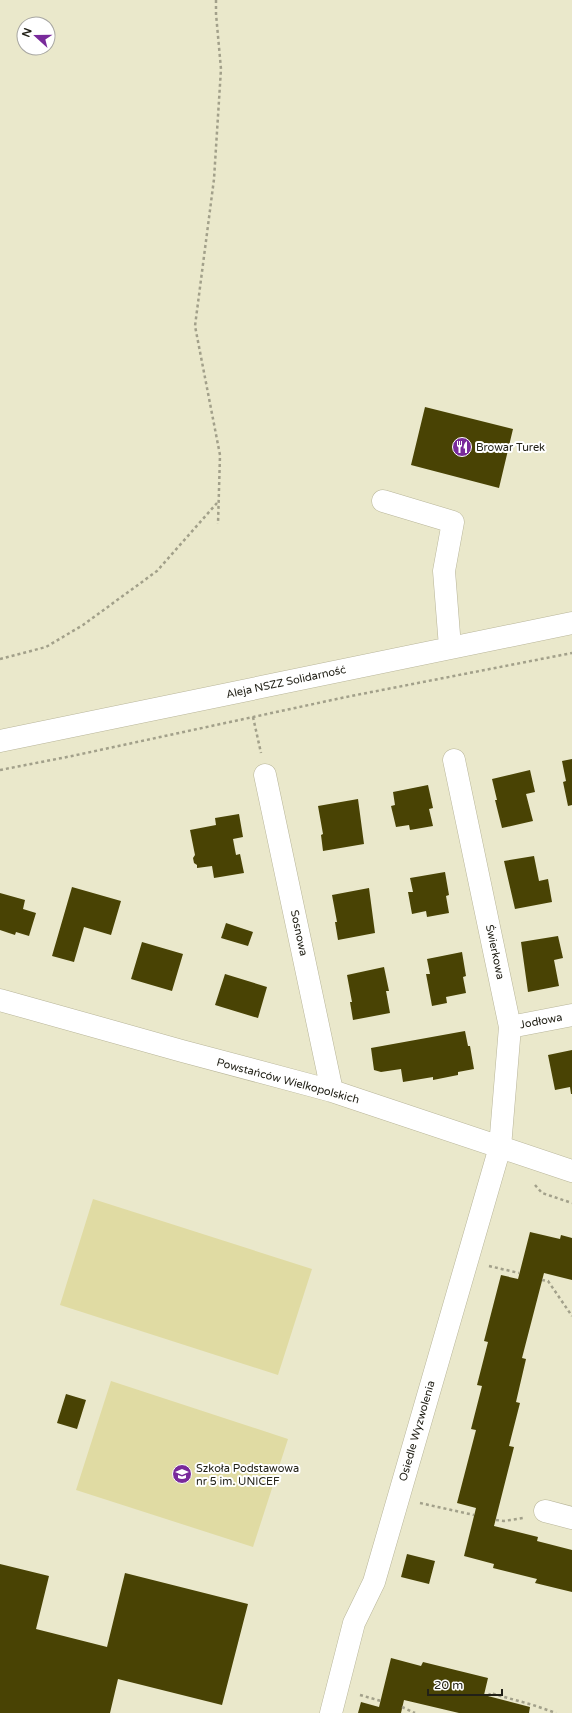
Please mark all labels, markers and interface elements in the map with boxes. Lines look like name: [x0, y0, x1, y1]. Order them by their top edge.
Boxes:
north arrow: [16, 16, 56, 56]
text: N: [19, 26, 35, 39]
restaurant icon: Browar Turek: [451, 436, 473, 458]
place label: Browar Turek: [476, 441, 545, 454]
street label: Aleja NSZZ Solidarność: [225, 663, 347, 701]
street label: Sosnowa: [288, 909, 310, 957]
street label: Świerkowa: [483, 923, 508, 981]
street label: Jodłowa: [519, 1011, 563, 1031]
street label: Powstańców Wielkopolskich: [215, 1056, 361, 1106]
street label: Osiedle Wyzwolenia: [396, 1379, 438, 1483]
place label: Szkoła Podstawowa nr 5 im. UNICEF: [196, 1462, 299, 1488]
school or university icon: Szkoła Podstawowa nr 5 im. UNICEF: [171, 1463, 193, 1485]
scale bar: [428, 1671, 502, 1697]
text: 20 m: [434, 1678, 463, 1692]

